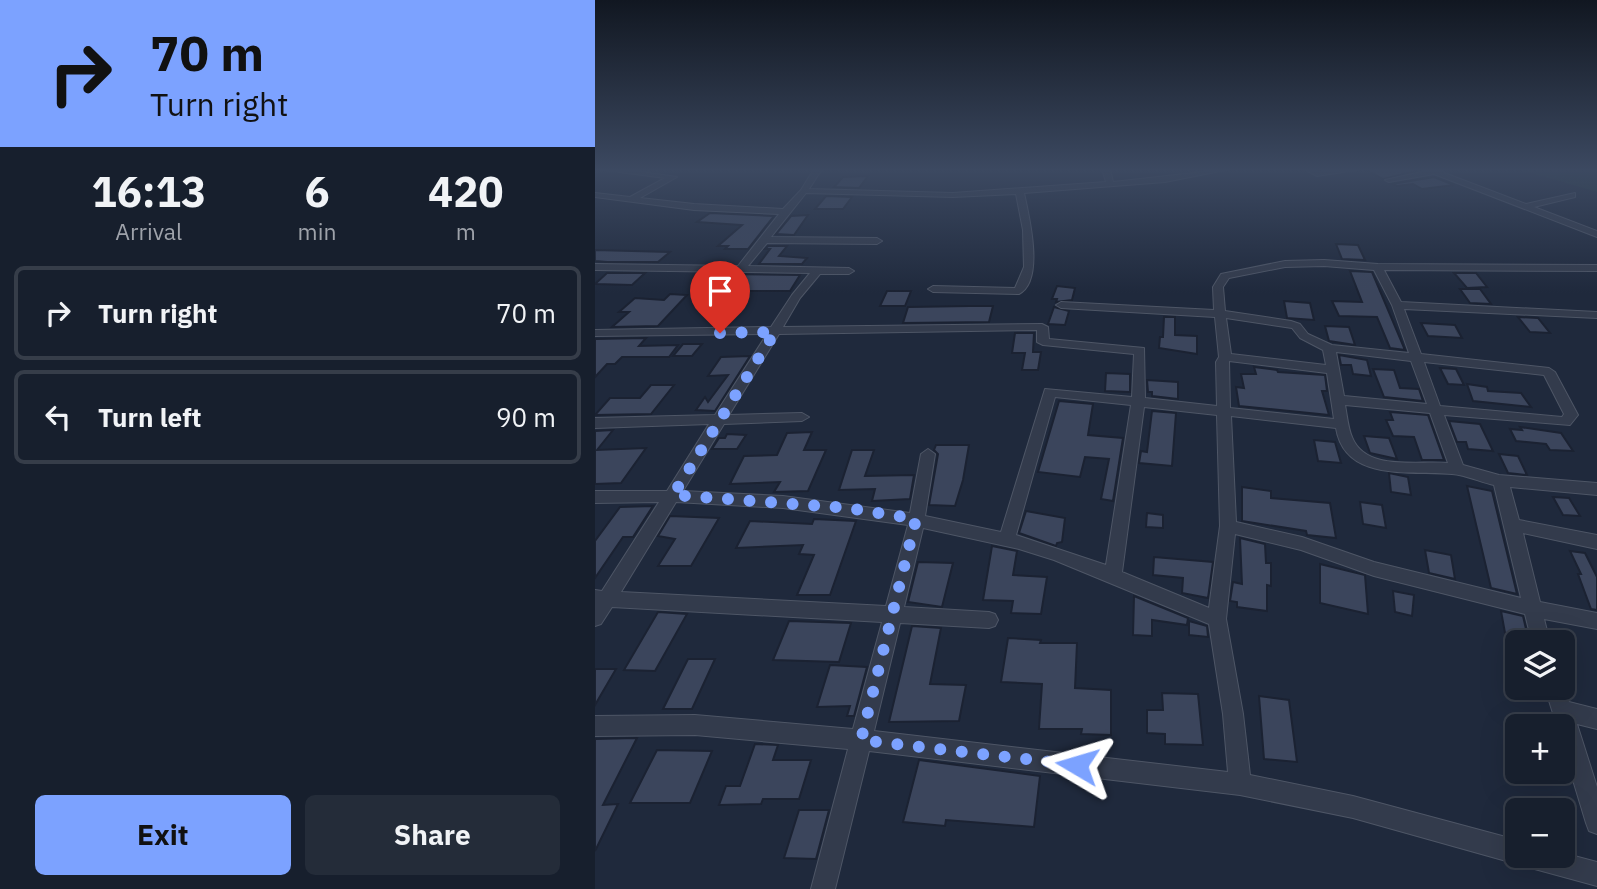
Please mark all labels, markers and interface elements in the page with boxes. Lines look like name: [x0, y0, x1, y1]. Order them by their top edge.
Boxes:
text: 70 m: [150, 21, 264, 84]
icon: right: [35, 28, 126, 119]
text: Turn right: [150, 83, 288, 125]
text: 16:13: [91, 164, 206, 219]
text: 6: [304, 164, 330, 219]
text: 420: [428, 164, 504, 219]
text: Arrival: [115, 216, 182, 246]
text: min: [298, 216, 336, 246]
text: m: [456, 216, 476, 246]
pin: [690, 261, 750, 333]
icon: arrive: [701, 272, 739, 310]
icon: right: [39, 294, 77, 332]
text: Turn right: [98, 296, 217, 330]
text: 70 m: [496, 296, 556, 330]
icon: left: [39, 398, 77, 436]
text: Turn left: [98, 400, 201, 434]
text: 90 m: [496, 400, 556, 434]
map controls: [1505, 630, 1575, 868]
button: layers: [1505, 630, 1575, 700]
button: +: [1505, 714, 1575, 784]
position arrow: [1040, 728, 1114, 802]
button: Exit: [35, 795, 291, 875]
button: Share: [305, 795, 560, 875]
button: −: [1505, 798, 1575, 868]

